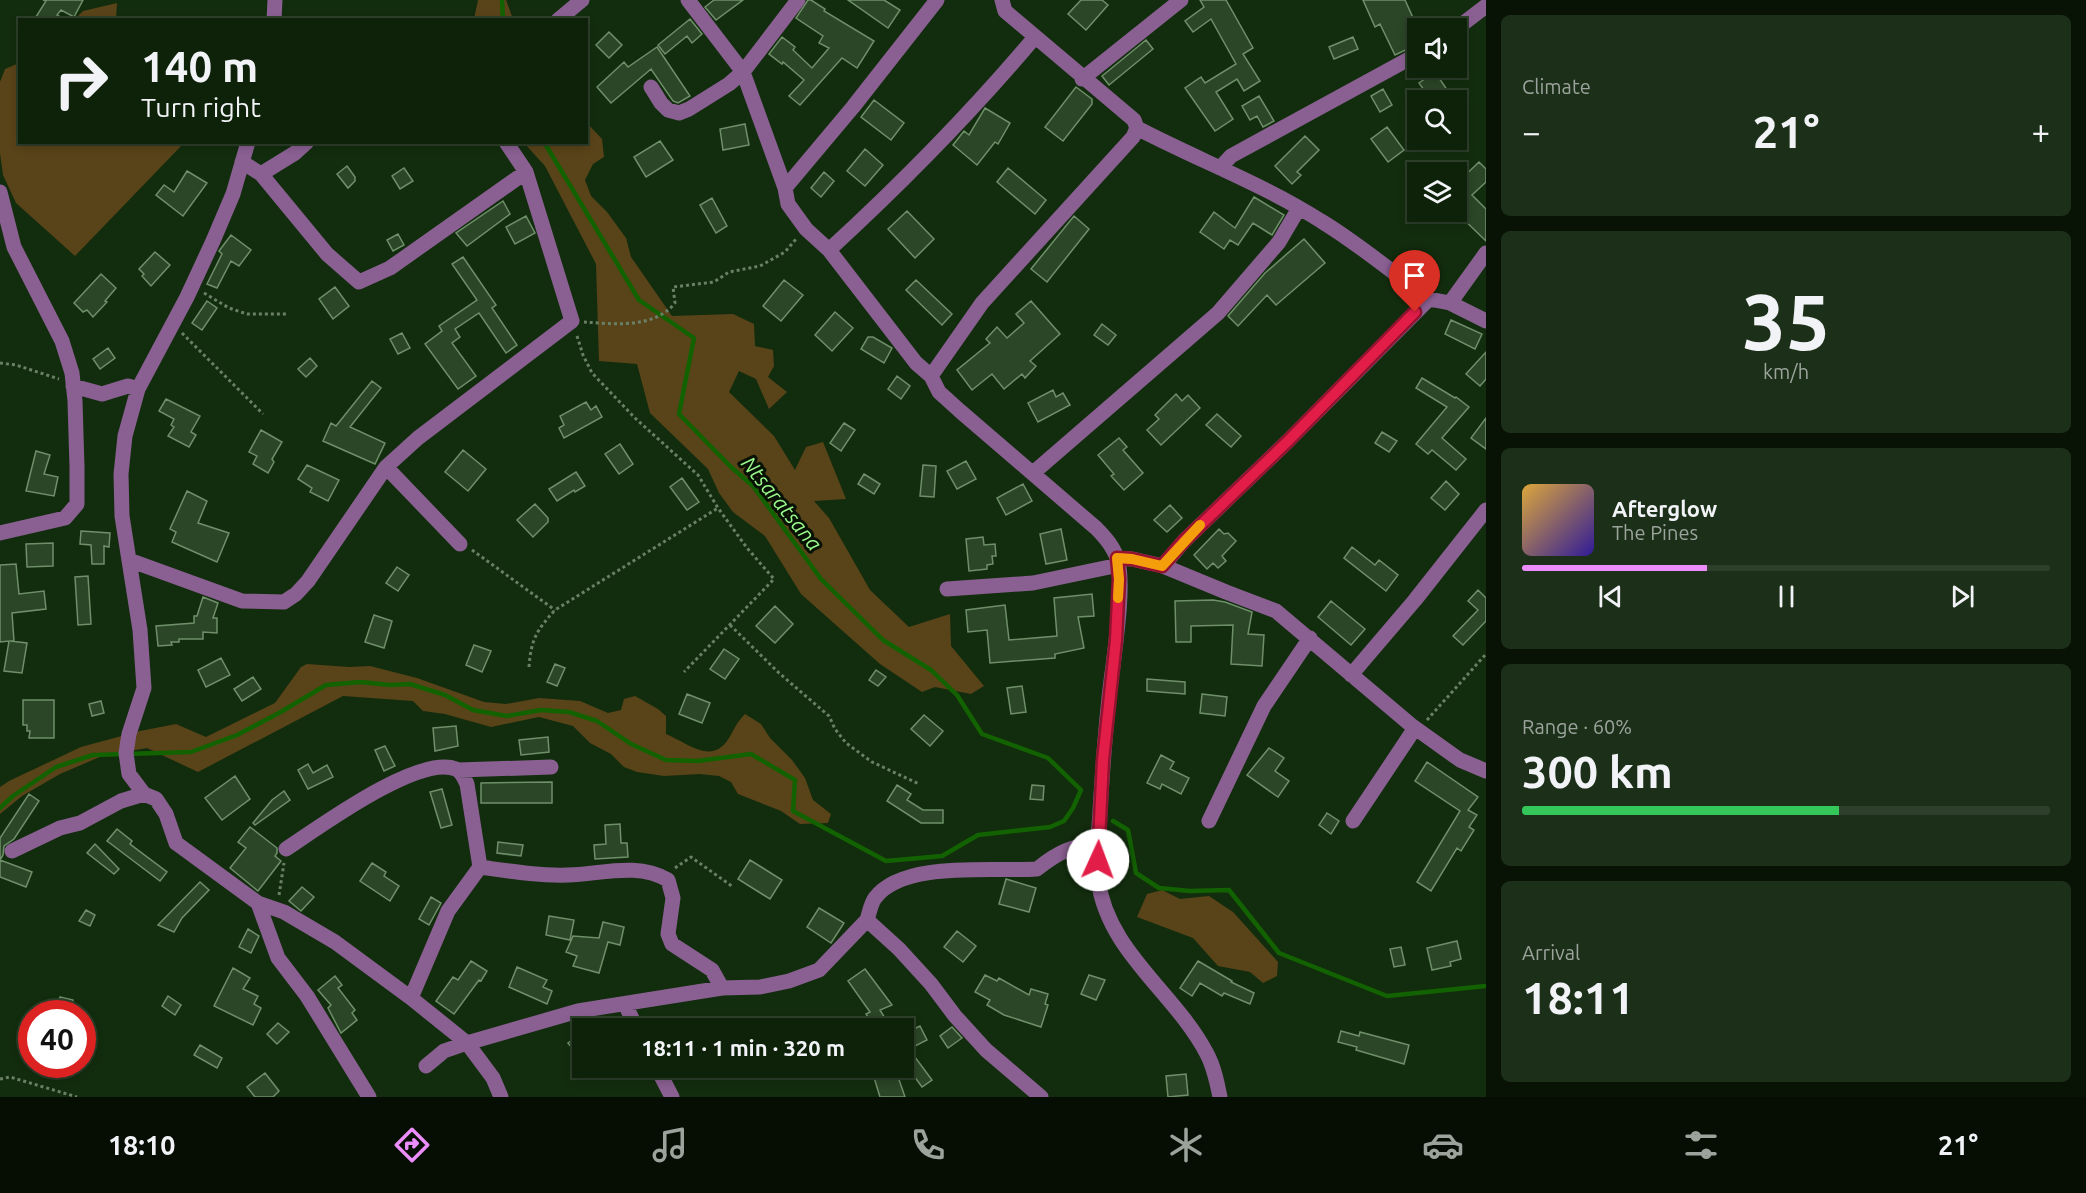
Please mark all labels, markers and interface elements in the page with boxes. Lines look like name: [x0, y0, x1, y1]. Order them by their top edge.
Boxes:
map controls: [1407, 18, 1467, 222]
button: sound: [1407, 18, 1467, 78]
icon: right: [42, 42, 120, 120]
text: 140 m: [141, 43, 258, 90]
text: Climate: [1522, 75, 1591, 98]
button: search: [1407, 90, 1467, 150]
text: Turn right: [141, 92, 261, 122]
text: 21°: [1753, 106, 1819, 157]
text: −: [1522, 113, 1541, 150]
text: +: [2031, 113, 2050, 150]
button: layers: [1407, 162, 1467, 222]
pin: [1389, 250, 1440, 312]
icon: arrive: [1398, 259, 1431, 292]
text: 35: [1742, 277, 1830, 365]
text: km/h: [1763, 360, 1809, 383]
water label: Ntsaratsana: [737, 451, 827, 555]
text: Afterglow: [1612, 496, 1717, 521]
text: The Pines: [1612, 521, 1698, 544]
icon: previous: [1594, 580, 1627, 613]
icon: pause: [1770, 580, 1803, 613]
icon: next: [1946, 580, 1979, 613]
text: Range · 60%: [1522, 715, 1632, 738]
text: 300 km: [1522, 746, 1673, 797]
position arrow: [1066, 828, 1130, 892]
text: Arrival: [1522, 941, 1580, 964]
text: 18:11: [1522, 972, 1635, 1023]
speed limit sign: 40: [18, 1000, 96, 1078]
text: 18:11 · 1 min · 320 m: [641, 1035, 845, 1060]
icon: directions: [391, 1124, 433, 1166]
icon: music: [649, 1124, 691, 1166]
icon: phone: [907, 1124, 949, 1166]
icon: climate: [1165, 1124, 1207, 1166]
icon: car: [1422, 1124, 1464, 1166]
icon: filters: [1680, 1124, 1722, 1166]
text: 18:10: [108, 1130, 175, 1160]
text: 21°: [1938, 1130, 1978, 1160]

